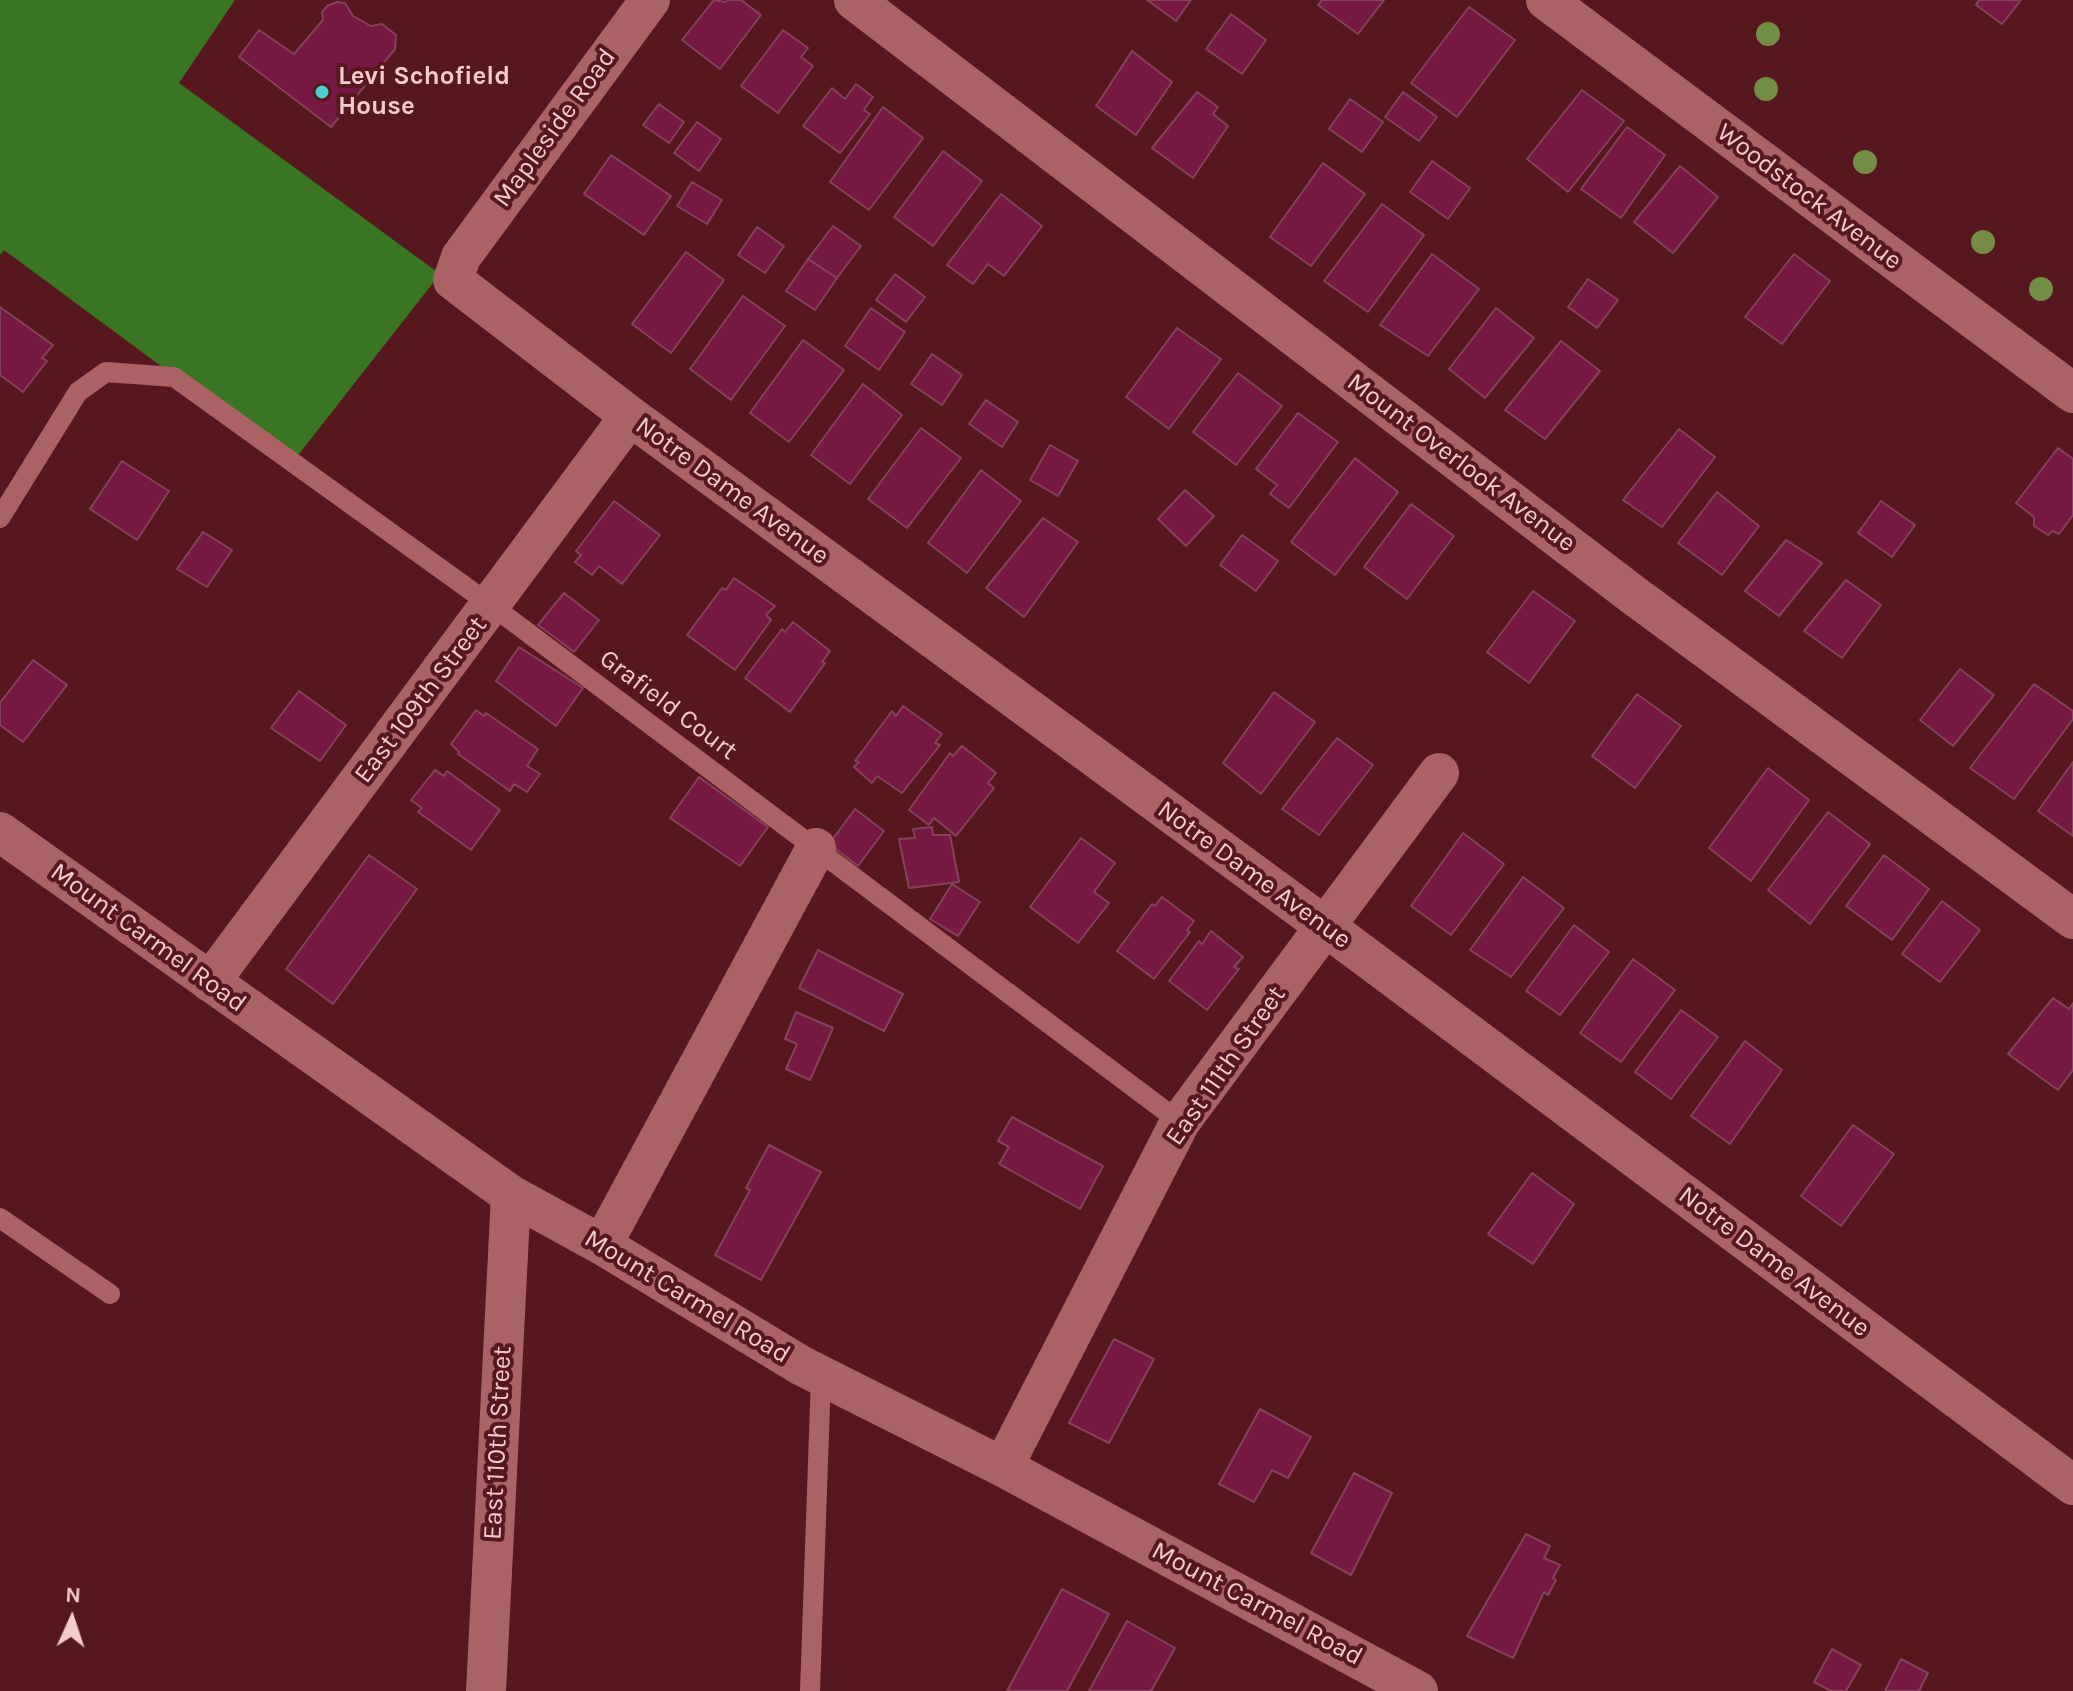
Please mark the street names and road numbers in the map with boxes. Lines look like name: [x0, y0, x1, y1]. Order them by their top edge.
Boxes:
street label: Mapleside Road: [487, 43, 623, 213]
street label: Woodstock Avenue: [1710, 117, 1908, 277]
street label: Mount Overlook Avenue: [1340, 367, 1582, 559]
street label: Notre Dame Avenue: [629, 410, 835, 572]
street label: East 109th Street: [348, 610, 494, 790]
street label: Grafield Court: [593, 643, 743, 767]
street label: Notre Dame Avenue: [1151, 794, 1357, 956]
street label: Mount Carmel Road: [44, 857, 252, 1019]
street label: East 111th Street: [1159, 980, 1293, 1152]
street label: Notre Dame Avenue: [1672, 1180, 1876, 1344]
street label: Mount Carmel Road: [579, 1223, 795, 1371]
street label: East 110th Street: [477, 1345, 519, 1541]
street label: Mount Carmel Road: [1146, 1535, 1368, 1673]

